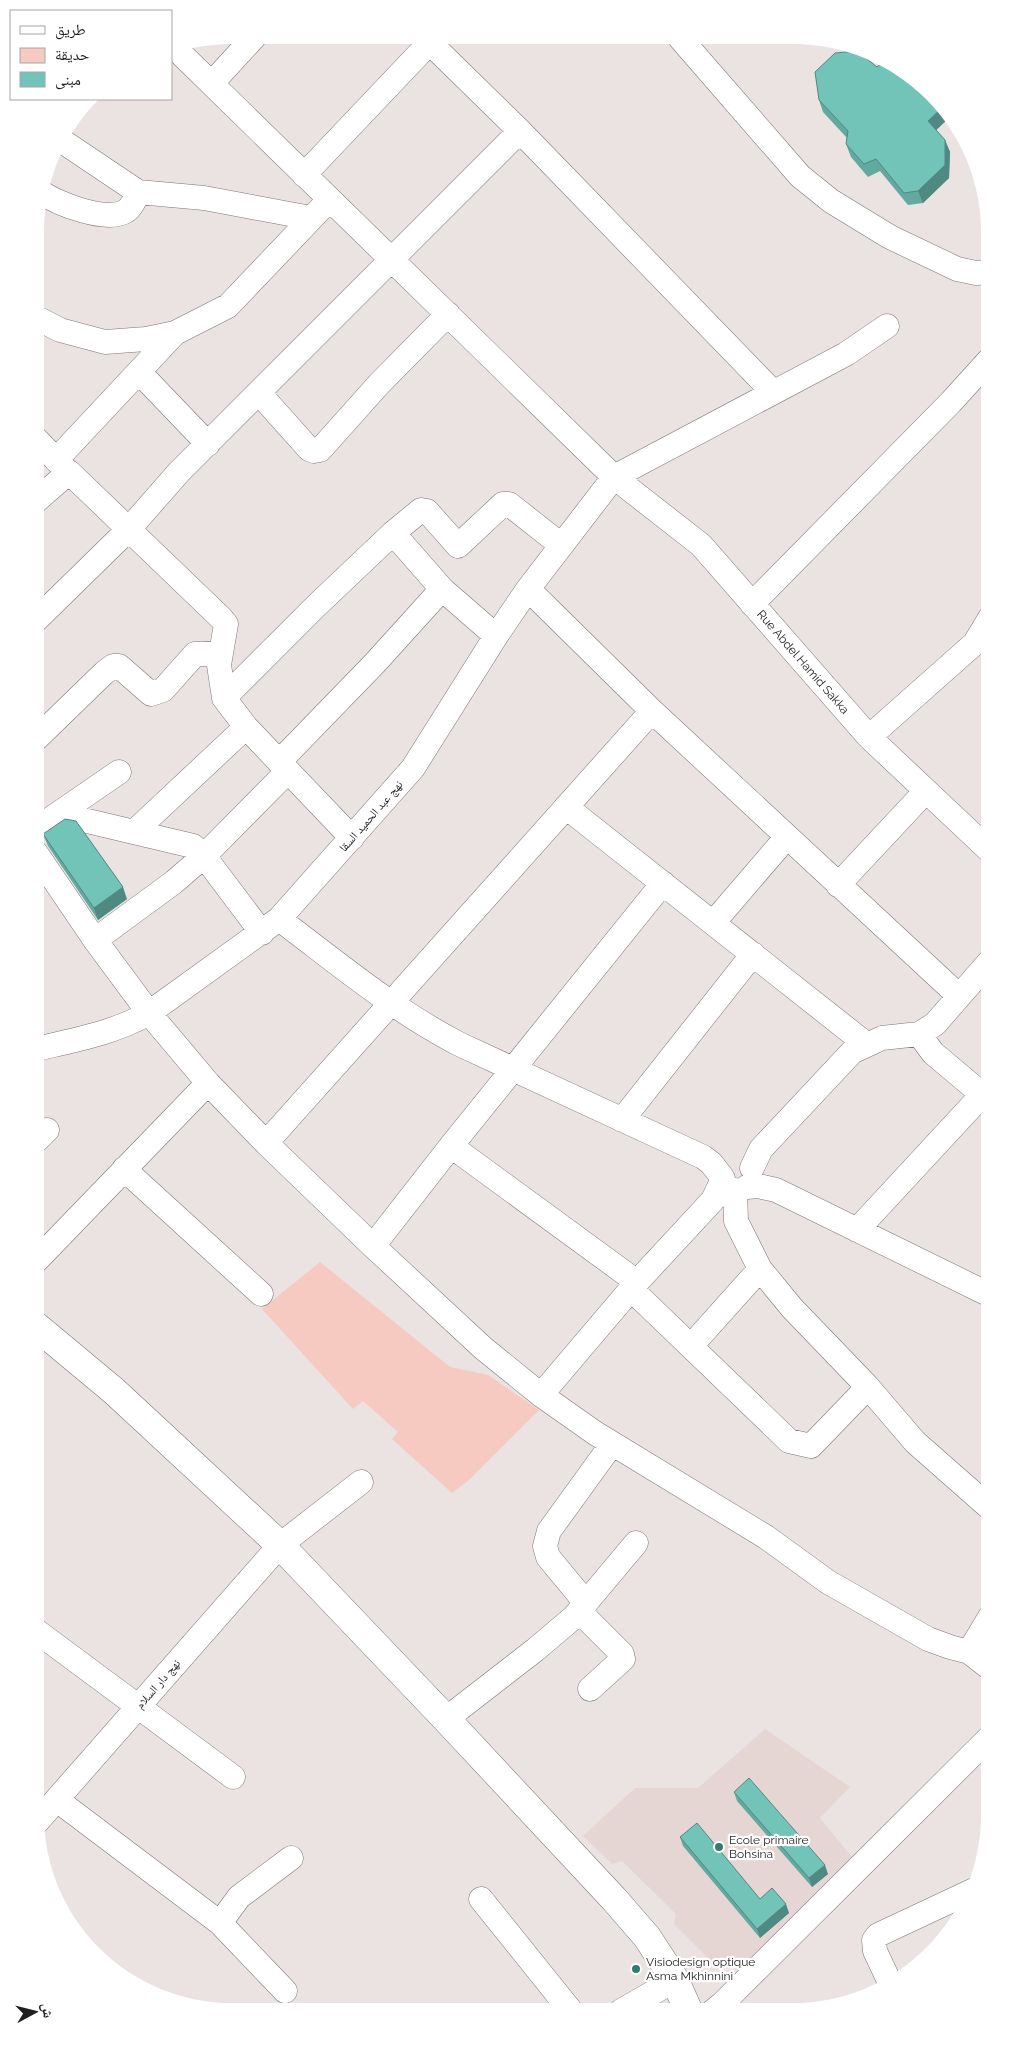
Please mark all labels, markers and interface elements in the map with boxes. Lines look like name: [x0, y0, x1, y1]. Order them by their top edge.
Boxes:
legend: [10, 10, 172, 100]
text: طريق: [55, 21, 86, 40]
text: حديقة: [55, 46, 90, 64]
text: مبنى: [55, 71, 81, 90]
street label: Rue Abdel Hamid Sakka: [754, 607, 852, 717]
street label: نهج عبد الحميد السقا: [336, 778, 406, 855]
street label: نهج دار السلام: [133, 1656, 184, 1712]
place label: Ecole primaire Bohsina: [729, 1833, 809, 1861]
marker: Ecole primaire Bohsina: [713, 1841, 725, 1853]
place label: Visiodesign optique Asma Mkhinnini: [646, 1955, 755, 1983]
marker: Visiodesign optique Asma Mkhinnini: [630, 1963, 642, 1975]
north arrow: [10, 1987, 60, 2037]
text: ش: [38, 2002, 57, 2019]

